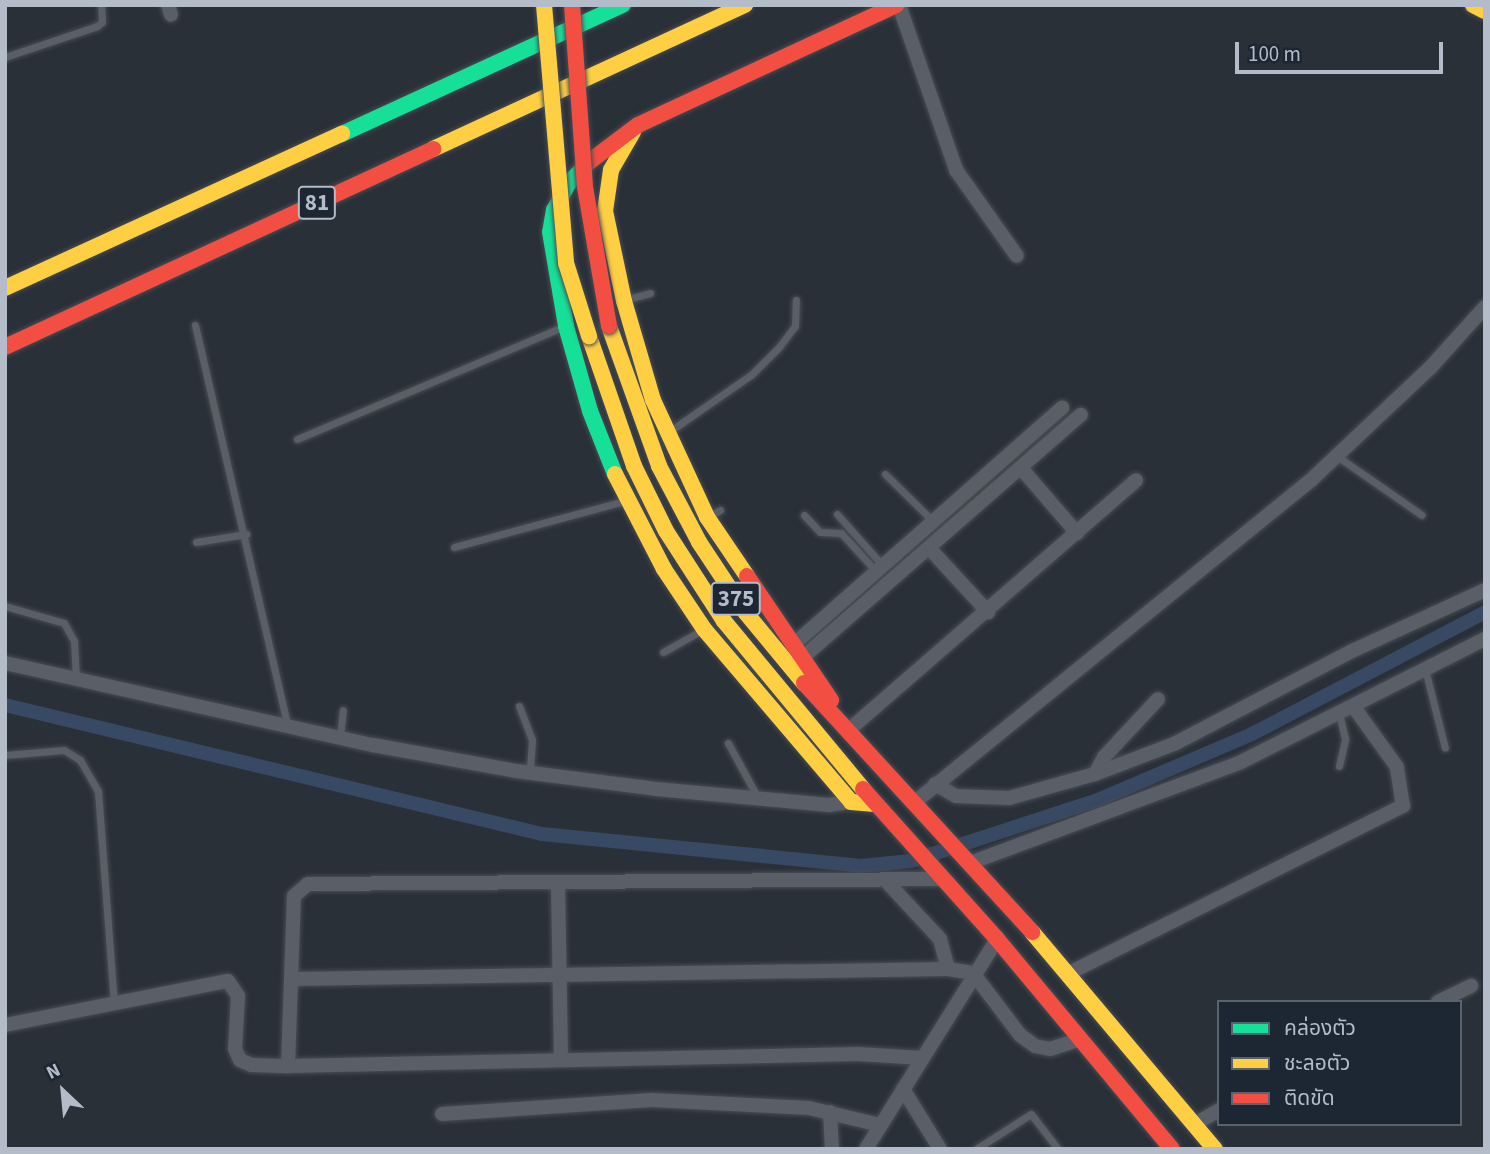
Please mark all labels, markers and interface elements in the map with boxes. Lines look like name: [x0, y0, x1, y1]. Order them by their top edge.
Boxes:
scale bar: [1238, 28, 1446, 72]
text: 100 m: [1248, 39, 1301, 69]
road number: 81: [298, 184, 336, 222]
road number: 375: [710, 580, 762, 618]
legend: [1217, 1000, 1462, 1126]
text: คล่องตัว: [1284, 1013, 1356, 1043]
text: ชะลอตัว: [1284, 1048, 1350, 1078]
north arrow: [28, 1056, 98, 1126]
text: N: [42, 1057, 65, 1087]
text: ติดขัด: [1284, 1083, 1335, 1113]

